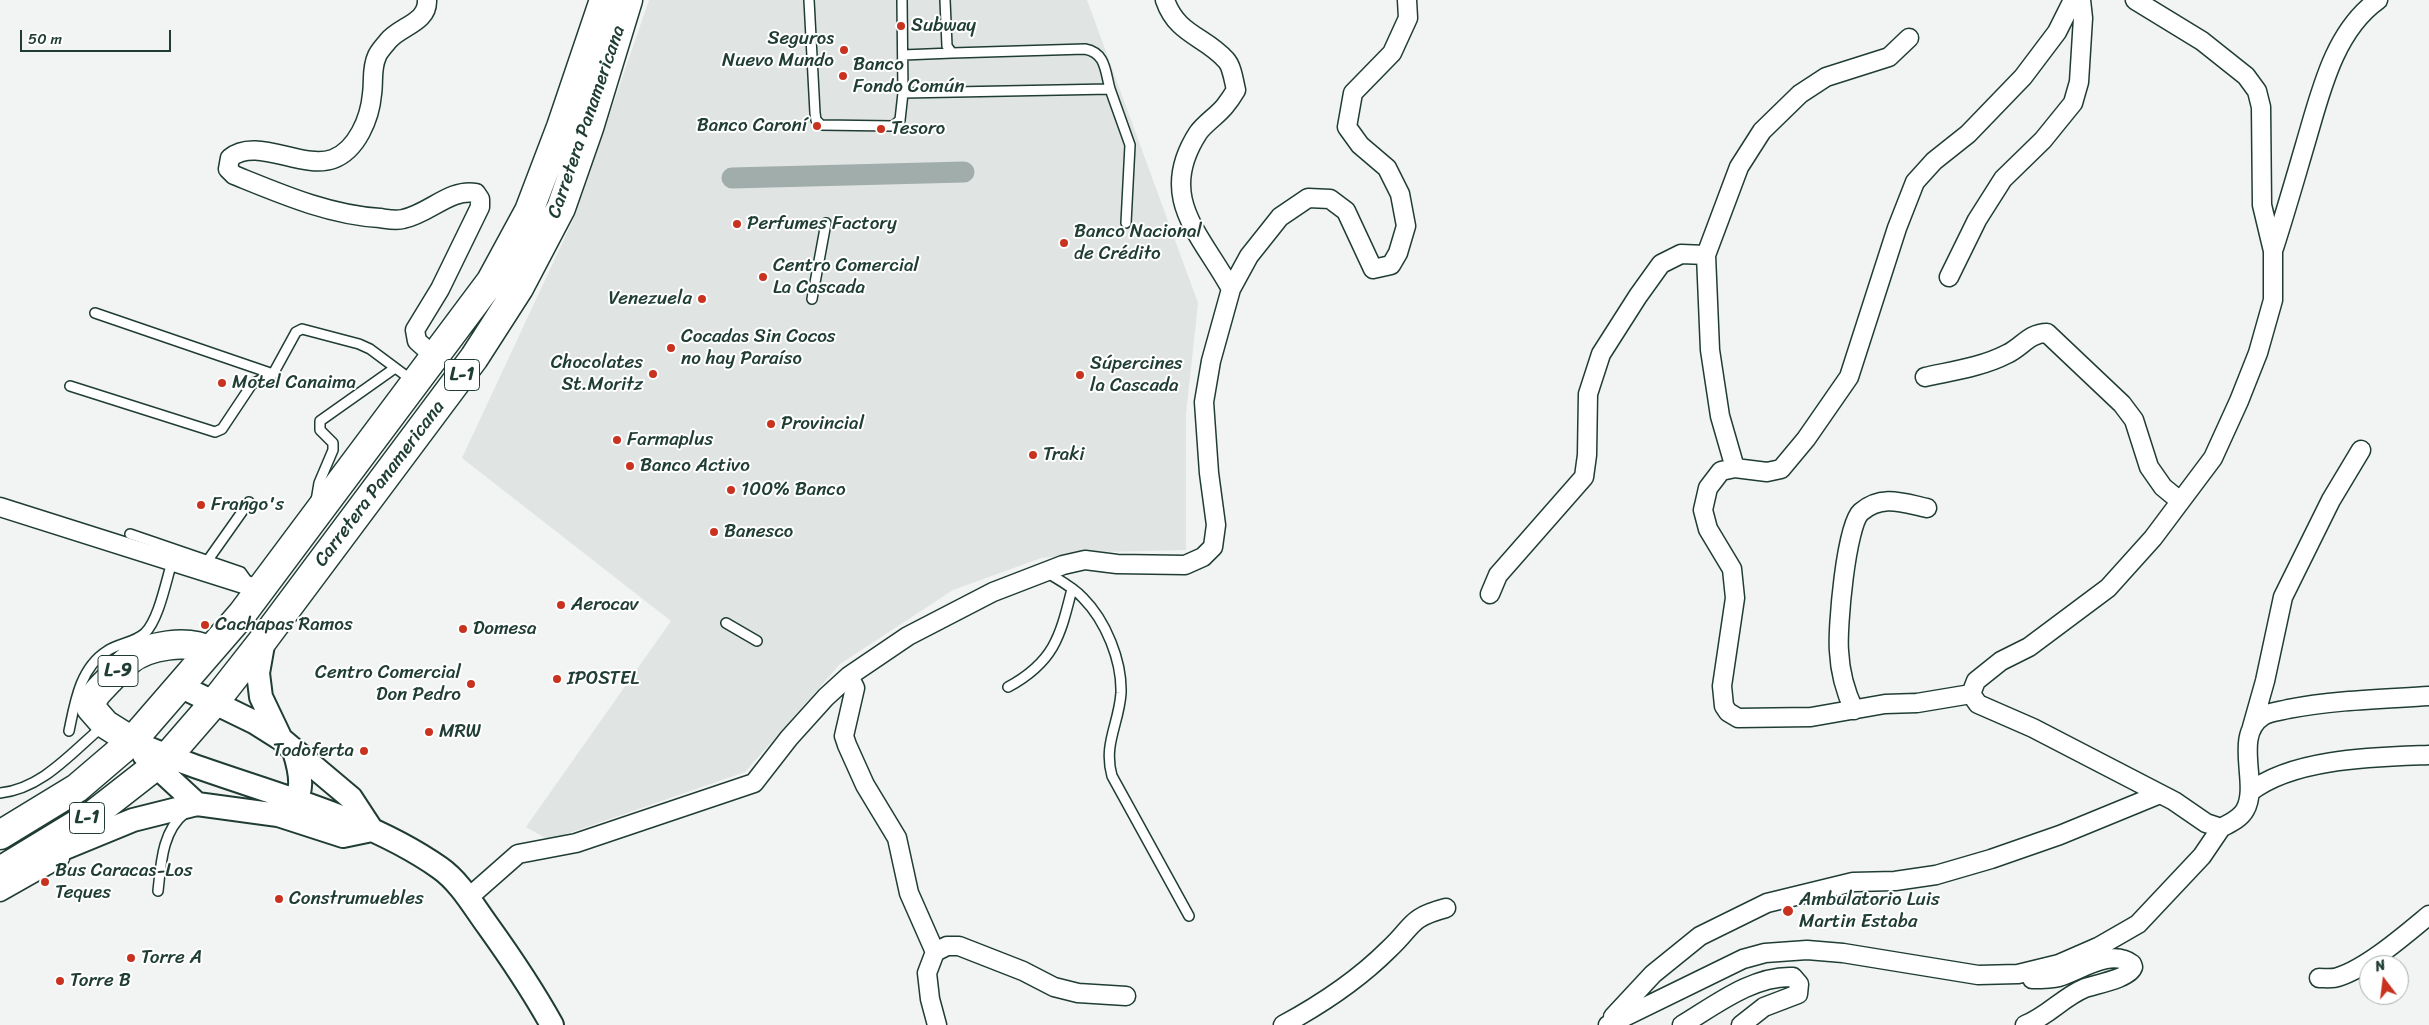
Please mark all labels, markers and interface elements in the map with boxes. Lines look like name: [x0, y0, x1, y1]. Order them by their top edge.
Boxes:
place label: Subway: [911, 15, 976, 37]
scale bar: [22, 20, 174, 52]
marker: Subway: [895, 20, 907, 32]
street label: Carretera Panamericana: [543, 23, 631, 221]
text: 50 m: [28, 26, 62, 52]
place label: Seguros Nuevo Mundo: [722, 28, 834, 72]
marker: Seguros Nuevo Mundo: [838, 44, 850, 56]
place label: Banco Fondo Común: [853, 54, 964, 98]
marker: Banco Fondo Común: [837, 70, 849, 82]
place label: Banco Caroní: [697, 115, 807, 137]
place label: Tesoro: [891, 118, 945, 140]
marker: Banco Caroní: [811, 120, 823, 132]
marker: Tesoro: [875, 123, 887, 135]
place label: Perfumes Factory: [747, 213, 897, 235]
marker: Perfumes Factory: [731, 218, 743, 230]
place label: Banco Nacional de Crédito: [1074, 221, 1202, 265]
marker: Banco Nacional de Crédito: [1058, 237, 1070, 249]
place label: Centro Comercial La Cascada: [773, 255, 919, 299]
marker: Centro Comercial La Cascada: [757, 271, 769, 283]
place label: Venezuela: [609, 288, 692, 310]
marker: Venezuela: [696, 293, 708, 305]
place label: Cocadas Sin Cocos no hay Paraíso: [681, 326, 836, 370]
marker: Cocadas Sin Cocos no hay Paraíso: [665, 342, 677, 354]
place label: Chocolates St.Moritz: [551, 352, 643, 396]
place label: Súpercines la Cascada: [1090, 353, 1183, 397]
road number: L-1: [444, 360, 480, 390]
marker: Chocolates St.Moritz: [647, 368, 659, 380]
marker: Súpercines la Cascada: [1074, 369, 1086, 381]
place label: Motel Canaima: [232, 372, 356, 394]
marker: Motel Canaima: [216, 377, 228, 389]
street label: Carretera Panamericana: [310, 396, 450, 572]
place label: Provincial: [781, 413, 864, 435]
marker: Provincial: [765, 418, 777, 430]
place label: Farmaplus: [627, 429, 713, 451]
marker: Farmaplus: [611, 434, 623, 446]
place label: Traki: [1043, 444, 1085, 466]
marker: Traki: [1027, 449, 1039, 461]
place label: Banco Activo: [640, 455, 750, 477]
marker: Banco Activo: [624, 460, 636, 472]
place label: 100% Banco: [741, 479, 846, 501]
marker: 100% Banco: [725, 484, 737, 496]
place label: Frango's: [211, 494, 284, 516]
marker: Frango's: [195, 499, 207, 511]
place label: Banesco: [724, 521, 793, 543]
marker: Banesco: [708, 526, 720, 538]
place label: Aerocav: [571, 594, 639, 616]
marker: Aerocav: [555, 599, 567, 611]
place label: Cachapas Ramos: [215, 614, 353, 636]
place label: Domesa: [473, 618, 537, 640]
marker: Cachapas Ramos: [199, 619, 211, 631]
marker: Domesa: [457, 623, 469, 635]
road number: L-9: [98, 656, 138, 686]
place label: Centro Comercial Don Pedro: [315, 662, 461, 706]
place label: IPOSTEL: [567, 668, 639, 690]
marker: IPOSTEL: [551, 673, 563, 685]
marker: Centro Comercial Don Pedro: [465, 678, 477, 690]
place label: MRW: [439, 721, 481, 743]
marker: MRW: [423, 726, 435, 738]
place label: Todoferta: [273, 740, 354, 762]
marker: Todoferta: [358, 745, 370, 757]
road number: L-1: [70, 802, 104, 834]
place label: Bus Caracas-Los Teques: [55, 860, 192, 904]
marker: Bus Caracas-Los Teques: [39, 876, 51, 888]
place label: Construmuebles: [289, 888, 424, 910]
place label: Ambulatorio Luis Martin Estaba: [1799, 889, 1940, 933]
marker: Construmuebles: [273, 893, 285, 905]
marker: Ambulatorio Luis Martin Estaba: [1781, 904, 1795, 918]
place label: Torre A: [141, 947, 202, 969]
marker: Torre A: [125, 952, 137, 964]
text: N: [2372, 953, 2388, 979]
north arrow: [2359, 955, 2409, 1005]
place label: Torre B: [70, 970, 131, 992]
marker: Torre B: [54, 975, 66, 987]

